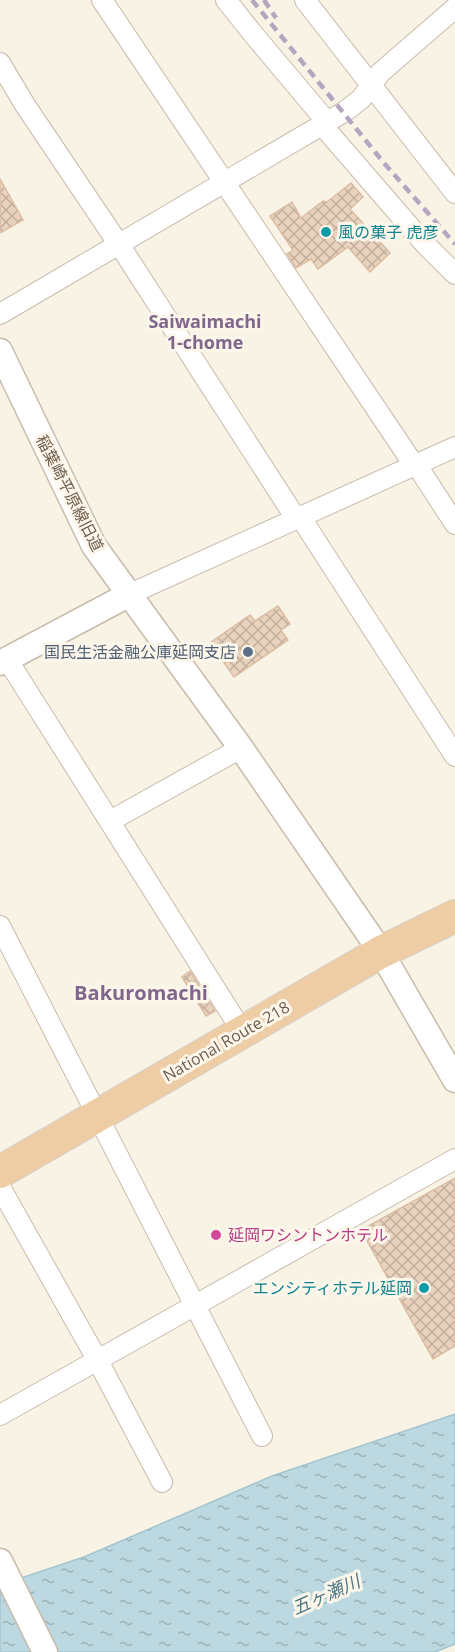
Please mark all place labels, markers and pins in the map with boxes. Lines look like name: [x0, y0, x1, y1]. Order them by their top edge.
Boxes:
place label: 風の菓子 虎彦: [338, 221, 438, 243]
marker: 風の菓子 虎彦: [319, 225, 333, 239]
place label: 国民生活金融公庫延岡支店: [44, 641, 236, 663]
marker: 国民生活金融公庫延岡支店: [241, 645, 255, 659]
place label: 延岡ワシントンホテル: [228, 1224, 388, 1246]
marker: 延岡ワシントンホテル: [209, 1228, 223, 1242]
place label: エンシティホテル延岡: [253, 1277, 412, 1299]
marker: エンシティホテル延岡: [417, 1281, 431, 1295]

